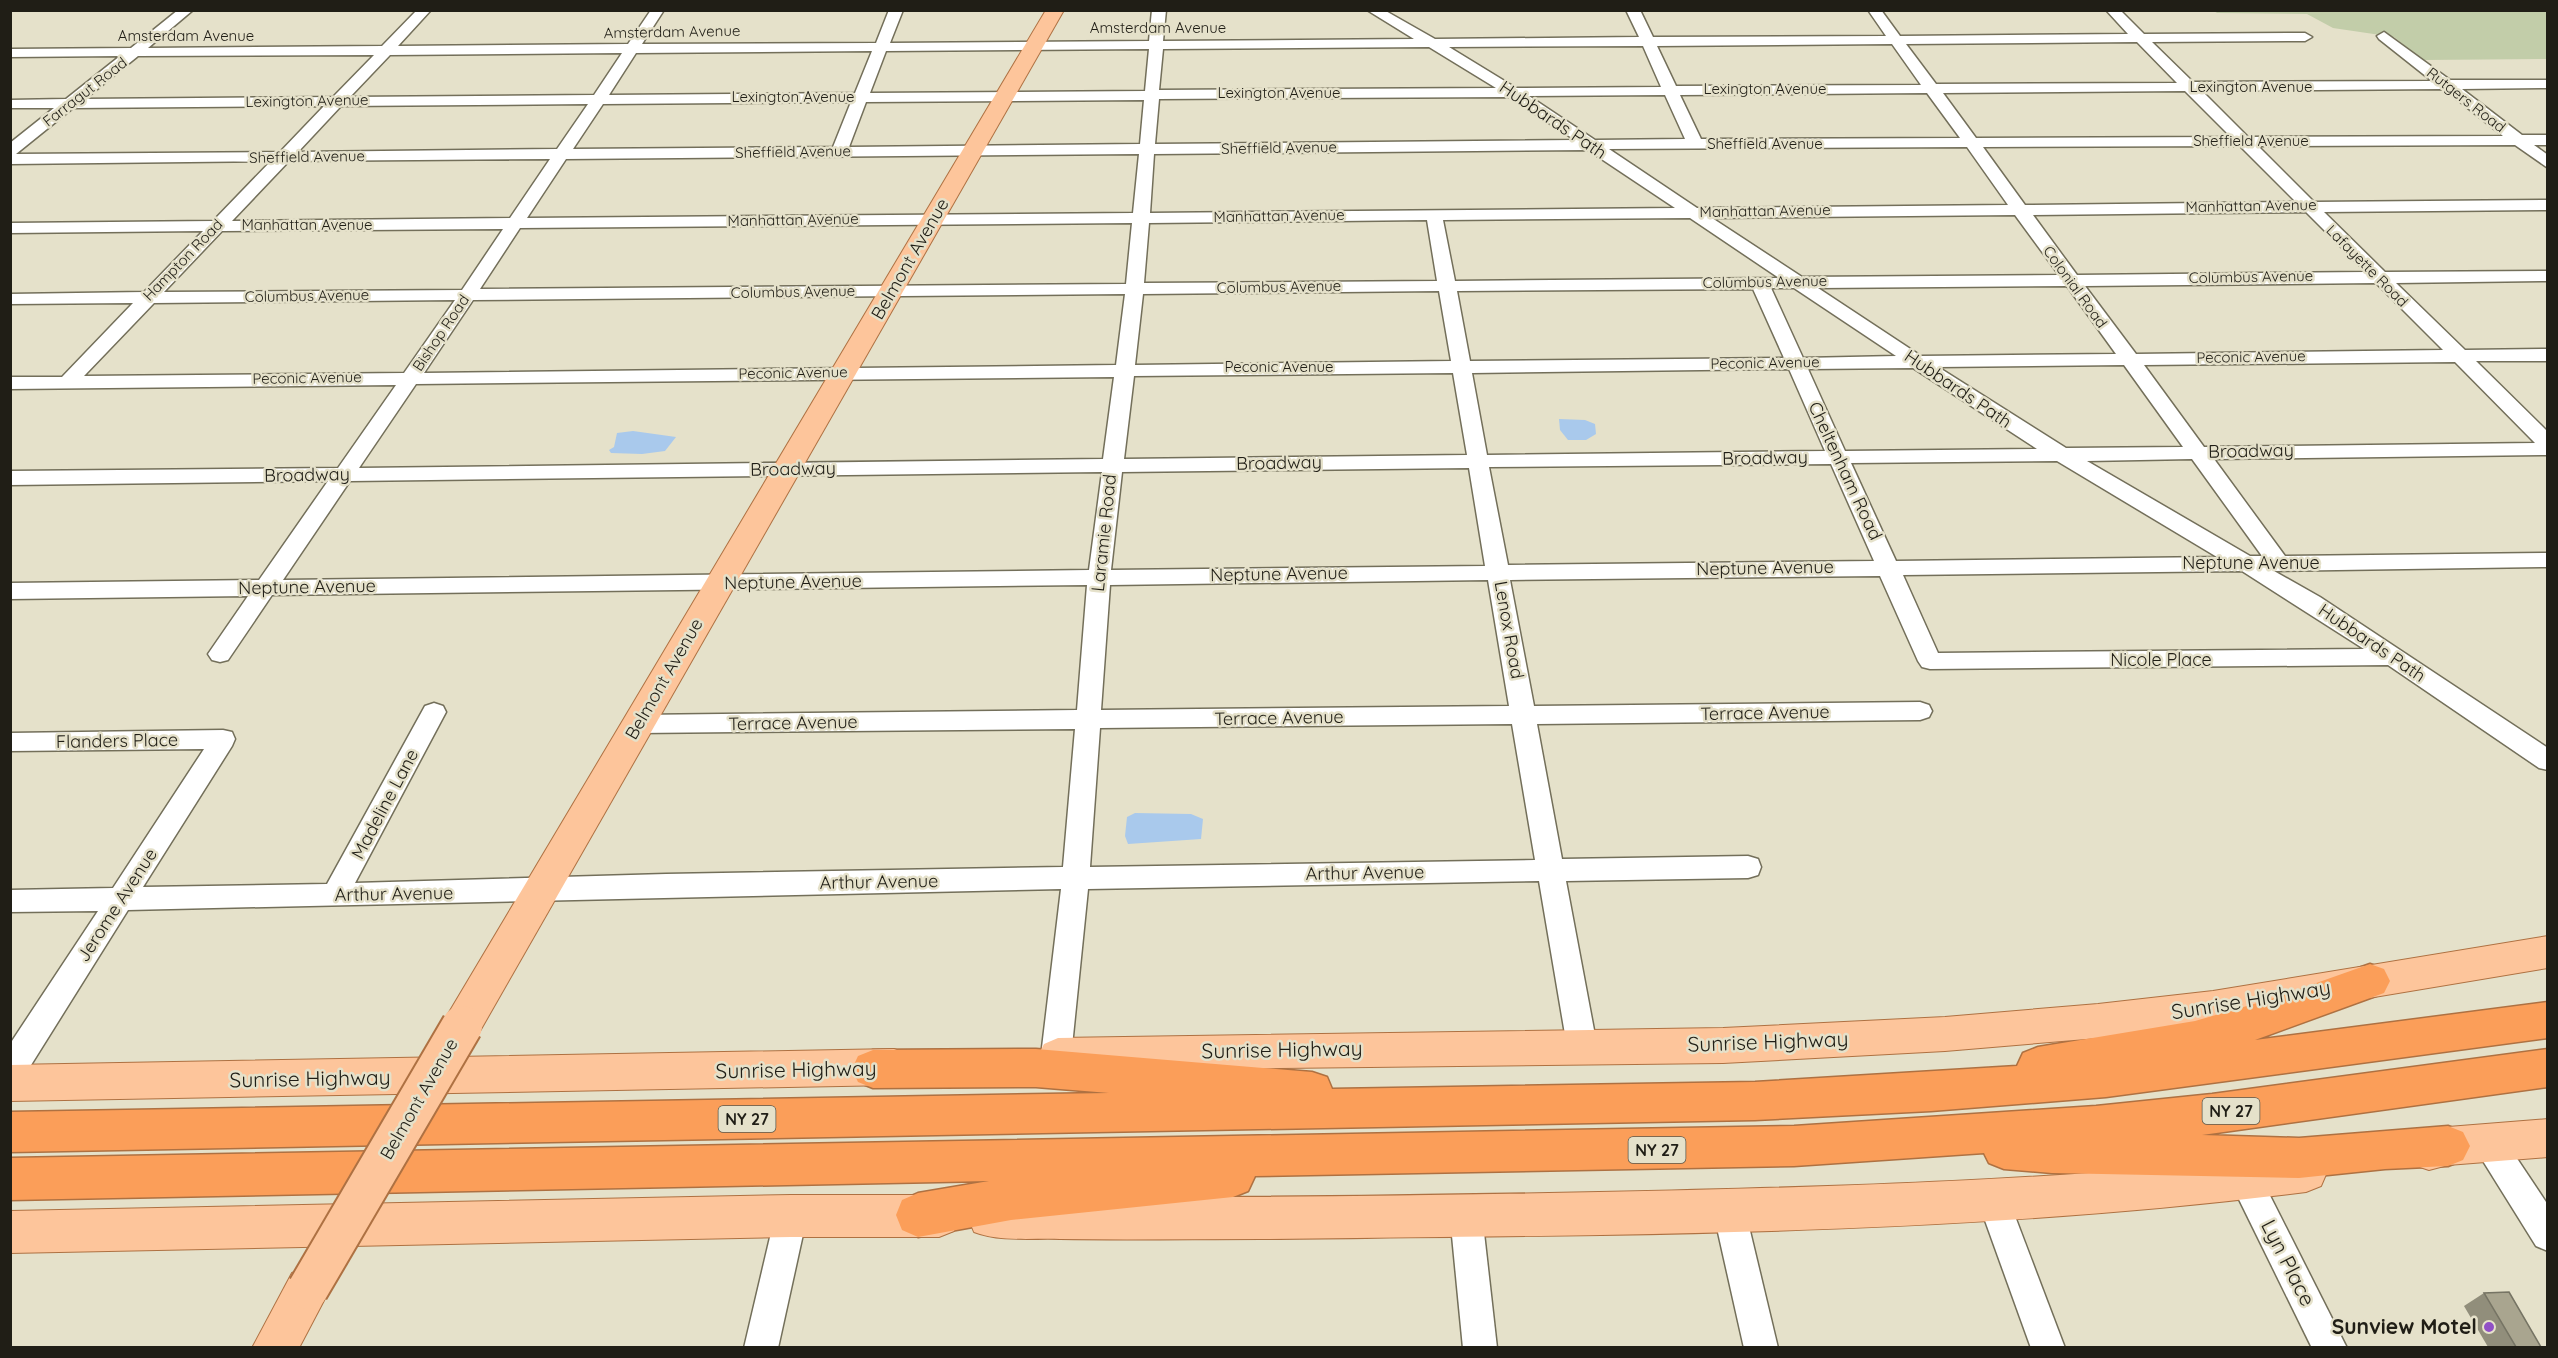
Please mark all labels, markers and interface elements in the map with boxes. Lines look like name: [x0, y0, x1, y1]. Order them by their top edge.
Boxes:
street label: Amsterdam Avenue: [1090, 18, 1226, 37]
street label: Amsterdam Avenue: [604, 21, 740, 42]
street label: Amsterdam Avenue: [118, 26, 254, 45]
street label: Farragut Road: [39, 53, 131, 130]
street label: Rutgers Road: [2423, 63, 2510, 136]
street label: Hubbards Path: [1495, 75, 1611, 164]
street label: Lexington Avenue: [2190, 77, 2312, 96]
street label: Lexington Avenue: [1704, 79, 1826, 98]
street label: Lexington Avenue: [1218, 83, 1340, 102]
street label: Lexington Avenue: [732, 87, 854, 106]
street label: Lexington Avenue: [245, 90, 369, 111]
street label: Sheffield Avenue: [2193, 131, 2309, 150]
street label: Sheffield Avenue: [1707, 134, 1823, 153]
street label: Sheffield Avenue: [1221, 137, 1337, 158]
street label: Sheffield Avenue: [735, 141, 851, 162]
street label: Sheffield Avenue: [249, 146, 365, 167]
street label: Belmont Avenue: [866, 194, 954, 324]
street label: Manhattan Avenue: [2185, 195, 2317, 216]
street label: Manhattan Avenue: [1699, 200, 1831, 221]
street label: Manhattan Avenue: [1213, 205, 1345, 226]
street label: Manhattan Avenue: [727, 209, 859, 230]
street label: Hampton Road: [139, 215, 227, 305]
street label: Manhattan Avenue: [241, 215, 373, 234]
street label: Lafayette Road: [2322, 221, 2412, 311]
street label: Colonial Road: [2039, 242, 2112, 332]
street label: Columbus Avenue: [2189, 266, 2313, 287]
street label: Columbus Avenue: [1703, 271, 1827, 292]
street label: Columbus Avenue: [1217, 276, 1341, 297]
street label: Columbus Avenue: [731, 281, 855, 302]
street label: Columbus Avenue: [245, 285, 369, 306]
street label: Bishop Road: [408, 291, 473, 375]
street label: Hubbards Path: [1900, 344, 2016, 433]
street label: Peconic Avenue: [2196, 346, 2306, 367]
street label: Peconic Avenue: [1710, 352, 1820, 373]
street label: Peconic Avenue: [1224, 357, 1334, 376]
street label: Peconic Avenue: [738, 362, 848, 383]
street label: Peconic Avenue: [252, 367, 362, 388]
street label: Cheltenham Road: [1803, 398, 1888, 544]
street label: Broadway: [2208, 438, 2294, 463]
street label: Broadway: [1722, 445, 1808, 470]
street label: Broadway: [1236, 450, 1322, 475]
street label: Broadway: [750, 456, 836, 481]
street label: Broadway: [264, 462, 350, 487]
street label: Laramie Road: [1086, 473, 1121, 593]
street label: Neptune Avenue: [2182, 551, 2320, 574]
street label: Neptune Avenue: [1696, 555, 1834, 580]
street label: Neptune Avenue: [1210, 561, 1348, 586]
street label: Neptune Avenue: [724, 569, 862, 594]
street label: Neptune Avenue: [238, 574, 376, 599]
street label: Lenox Road: [1490, 579, 1529, 681]
street label: Hubbards Path: [2314, 598, 2430, 687]
street label: Belmont Avenue: [620, 614, 708, 744]
street label: Nicole Place: [2110, 648, 2212, 671]
street label: Terrace Avenue: [1700, 700, 1830, 725]
street label: Terrace Avenue: [1214, 705, 1344, 730]
street label: Terrace Avenue: [728, 710, 858, 735]
street label: Flanders Place: [56, 728, 178, 753]
street label: Madeline Lane: [346, 745, 423, 863]
street label: Jerome Avenue: [71, 844, 162, 966]
street label: Arthur Avenue: [1306, 860, 1424, 885]
street label: Arthur Avenue: [820, 869, 938, 894]
street label: Arthur Avenue: [335, 881, 453, 906]
street label: Sunrise Highway: [2169, 974, 2332, 1024]
street label: Sunrise Highway: [1687, 1025, 1849, 1057]
street label: Belmont Avenue: [375, 1034, 463, 1164]
street label: Sunrise Highway: [1201, 1035, 1363, 1063]
street label: Sunrise Highway: [715, 1055, 877, 1083]
street label: Sunrise Highway: [229, 1064, 391, 1092]
road number: NY 27: [2202, 1098, 2260, 1124]
road number: NY 27: [718, 1106, 776, 1132]
road number: NY 27: [1628, 1137, 1686, 1163]
street label: Lyn Place: [2256, 1215, 2322, 1310]
place label: Sunview Motel: [2332, 1313, 2477, 1339]
marker: Sunview Motel: [2482, 1320, 2496, 1334]

